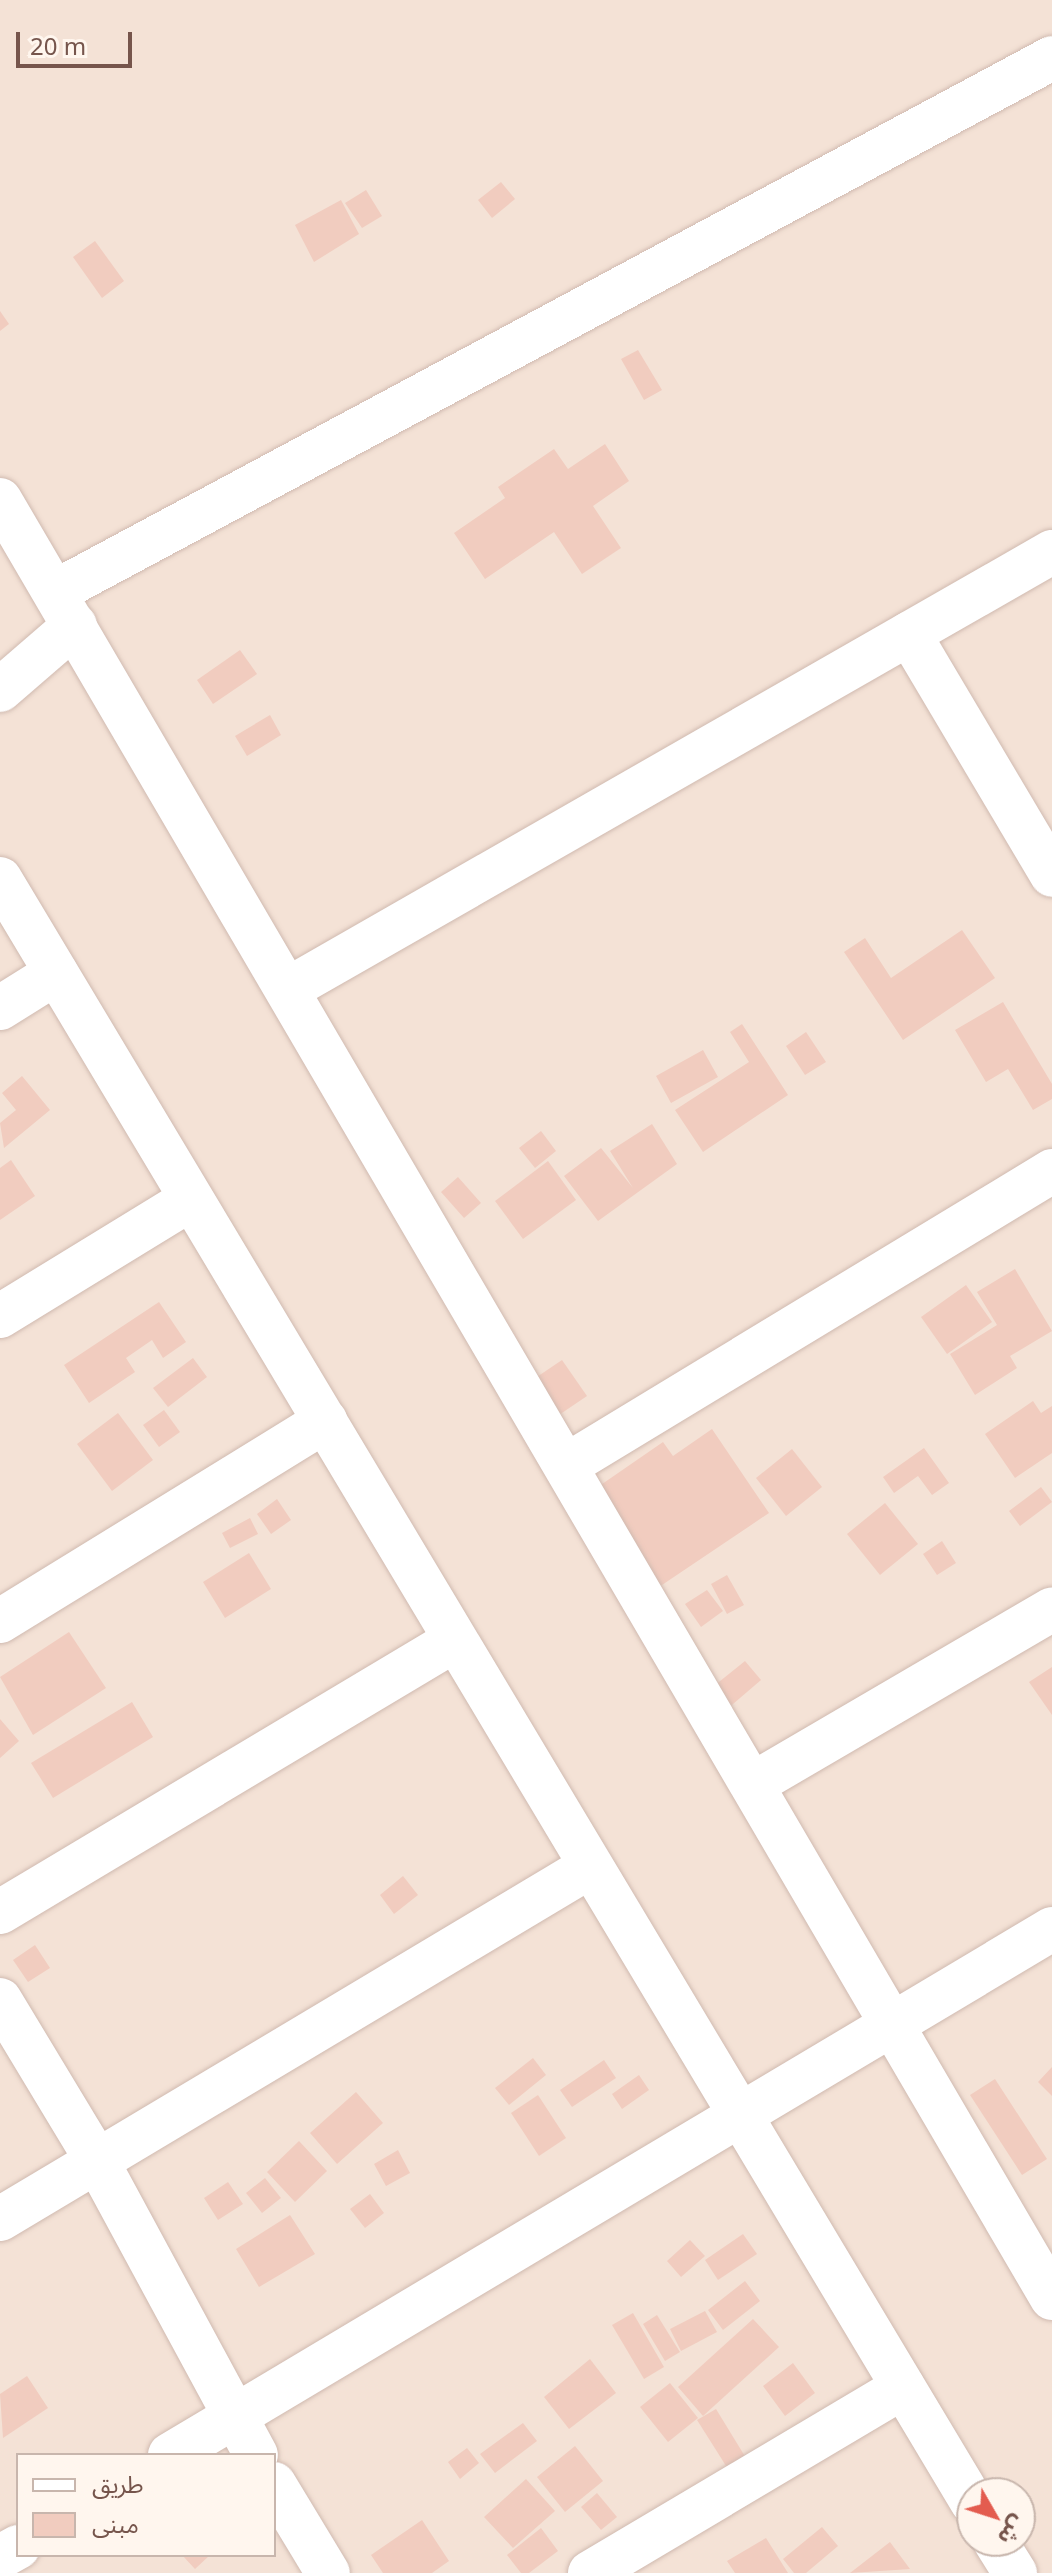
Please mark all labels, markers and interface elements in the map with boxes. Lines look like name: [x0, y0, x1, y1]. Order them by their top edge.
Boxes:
scale bar: [20, 16, 136, 66]
text: 20 m: [30, 29, 86, 62]
legend: [16, 2453, 276, 2557]
text: طريق: [92, 2467, 144, 2500]
north arrow: [956, 2477, 1036, 2557]
text: مبنى: [92, 2507, 139, 2540]
text: ش: [992, 2510, 1034, 2552]

